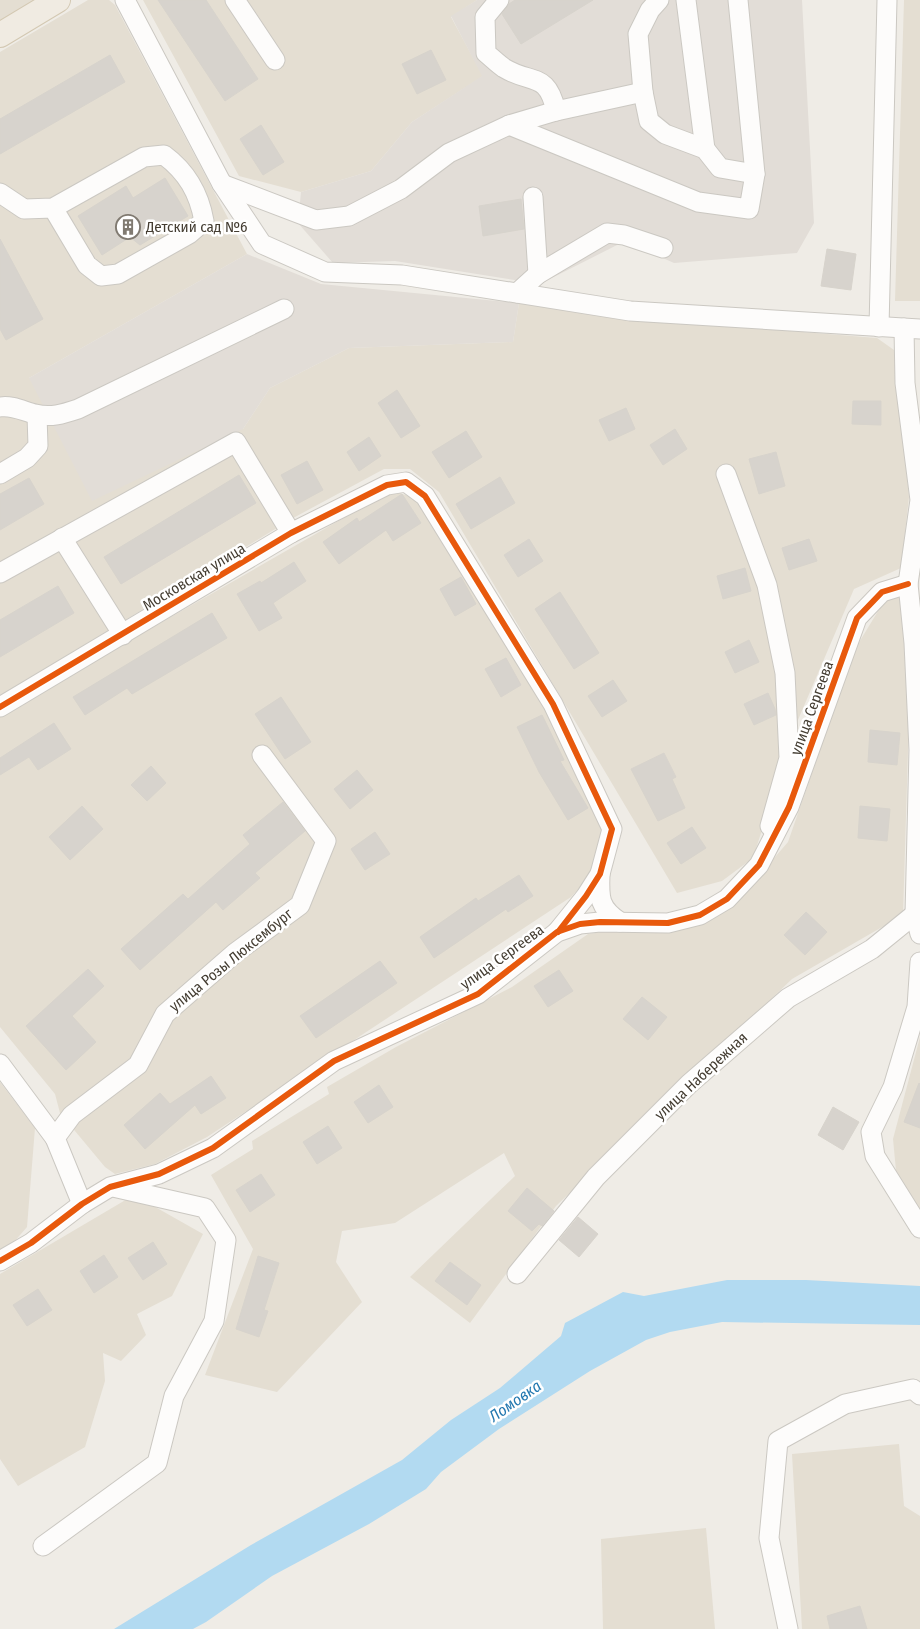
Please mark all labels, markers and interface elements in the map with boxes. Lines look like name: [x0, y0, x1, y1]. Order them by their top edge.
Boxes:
building icon: Детский сад №6: [115, 214, 141, 240]
place label: Детский сад №6: [145, 218, 247, 236]
street label: Московская улица: [139, 539, 249, 615]
street label: улица Сергеева: [787, 658, 837, 758]
street label: улица Розы Люксембург: [166, 905, 296, 1015]
street label: улица Сергеева: [457, 921, 547, 993]
street label: улица Набережная: [651, 1028, 751, 1124]
water label: Ломовка: [484, 1376, 545, 1426]

